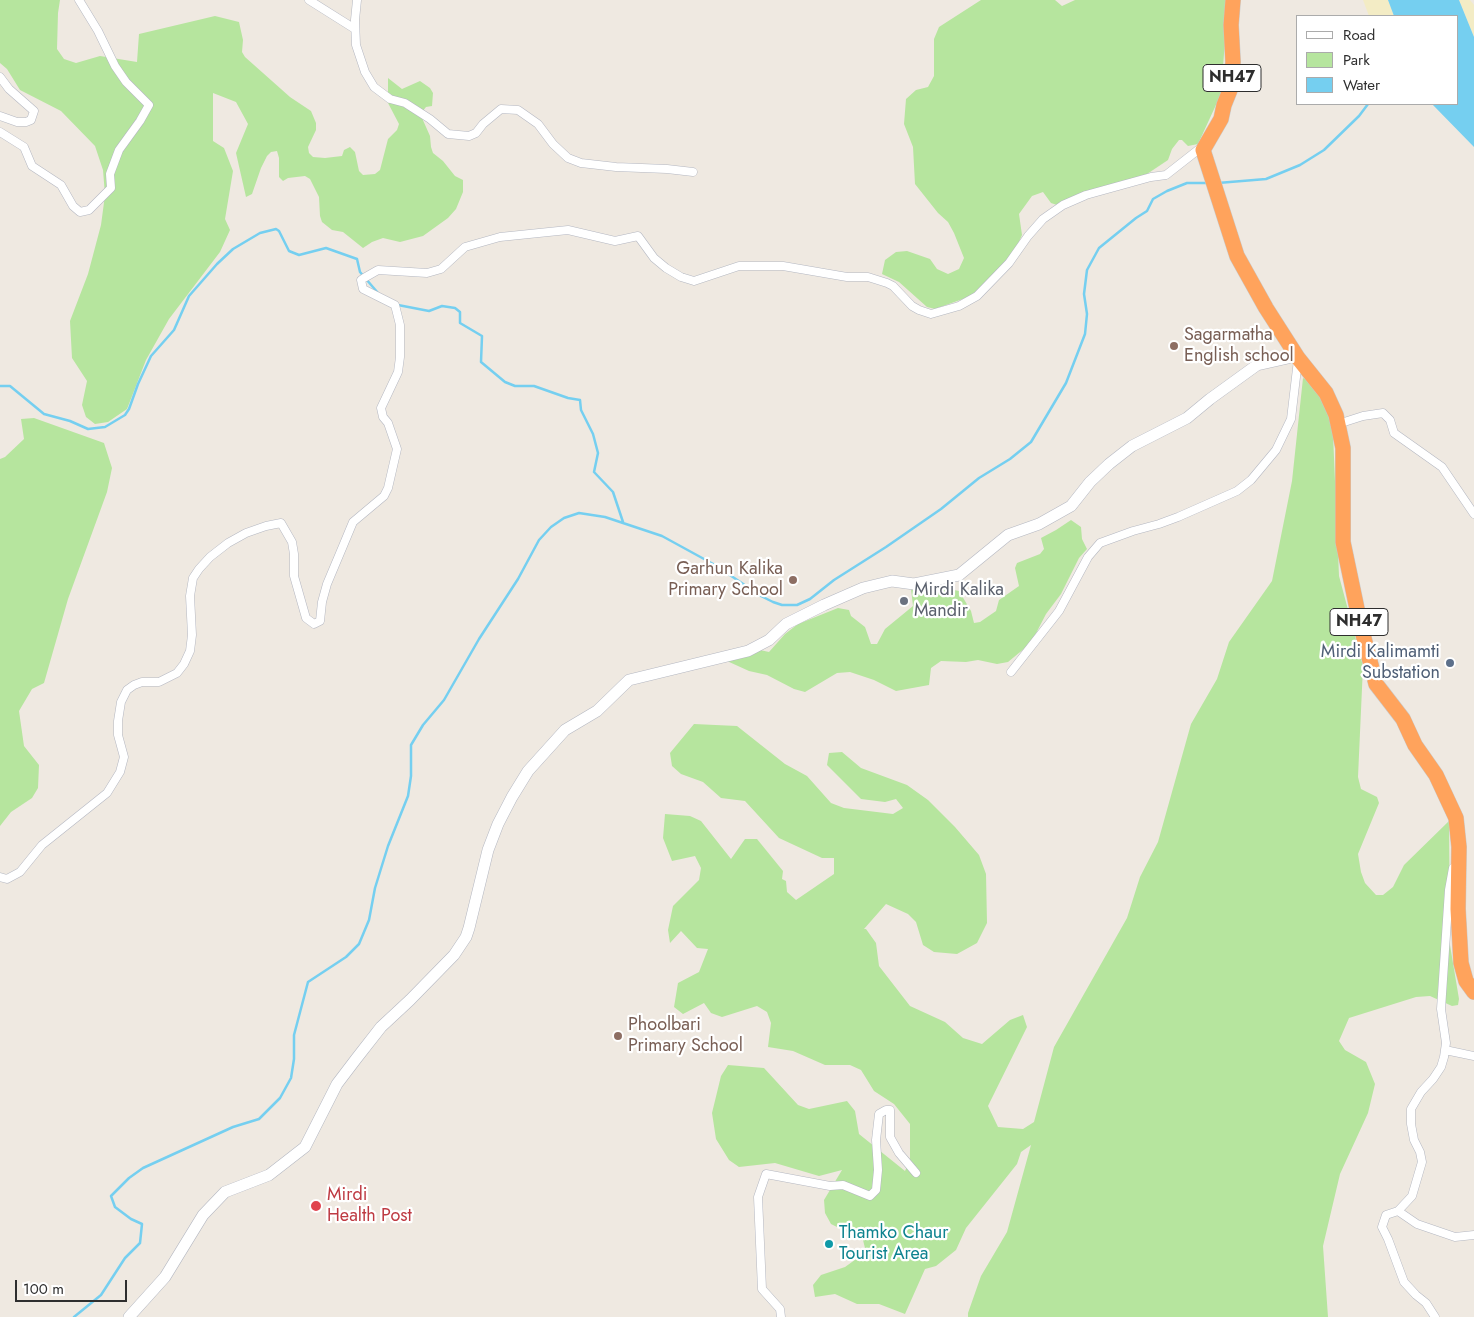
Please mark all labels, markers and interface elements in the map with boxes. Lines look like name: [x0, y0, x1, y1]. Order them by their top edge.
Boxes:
legend: [1296, 15, 1459, 105]
text: Road: [1343, 24, 1375, 46]
text: Park: [1343, 49, 1370, 71]
road number: NH47: [1203, 64, 1261, 92]
text: Water: [1343, 74, 1380, 96]
place label: Sagarmatha English school: [1184, 325, 1294, 368]
marker: Sagarmatha English school: [1168, 340, 1180, 352]
place label: Garhun Kalika Primary School: [668, 559, 783, 602]
marker: Garhun Kalika Primary School: [787, 574, 799, 586]
place label: Mirdi Kalika Mandir: [914, 580, 1004, 622]
marker: Mirdi Kalika Mandir: [898, 595, 910, 607]
road number: NH47: [1330, 608, 1388, 636]
place label: Mirdi Kalimamti Substation: [1321, 642, 1440, 684]
marker: Mirdi Kalimamti Substation: [1444, 657, 1456, 669]
place label: Phoolbari Primary School: [628, 1015, 743, 1058]
marker: Phoolbari Primary School: [612, 1030, 624, 1042]
place label: Mirdi Health Post: [327, 1185, 412, 1228]
marker: Mirdi Health Post: [309, 1199, 323, 1213]
place label: Thamko Chaur Tourist Area: [839, 1223, 948, 1266]
marker: Thamko Chaur Tourist Area: [823, 1238, 835, 1250]
scale bar: [18, 1270, 130, 1302]
text: 100 m: [23, 1278, 64, 1300]

